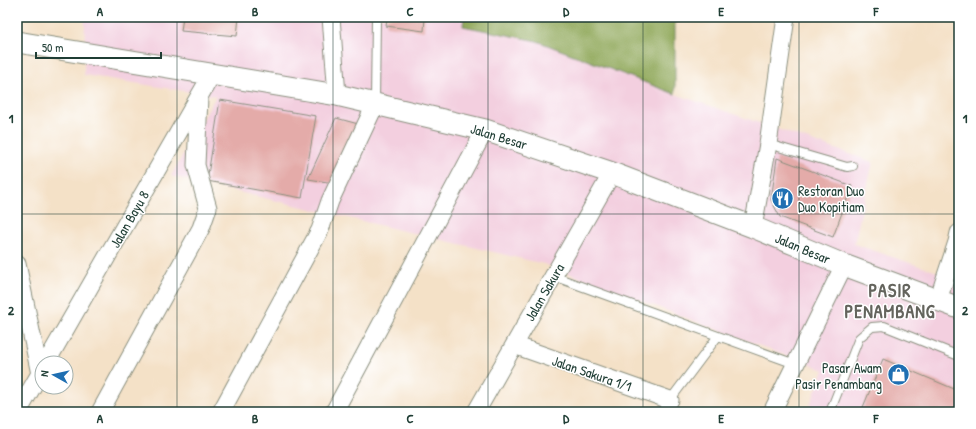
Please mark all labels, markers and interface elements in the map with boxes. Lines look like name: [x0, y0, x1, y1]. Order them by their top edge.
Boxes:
text: A: [97, 2, 104, 20]
text: B: [252, 2, 259, 20]
text: C: [406, 2, 414, 20]
text: D: [563, 2, 570, 20]
text: E: [718, 2, 724, 20]
text: F: [873, 2, 880, 20]
scale bar: [36, 34, 161, 60]
text: 50 m: [42, 39, 63, 56]
text: 1: [9, 109, 14, 127]
text: 1: [963, 109, 968, 127]
street label: Jalan Besar: [468, 118, 530, 154]
place label: Restoran Duo Duo Kopitiam: [798, 181, 864, 217]
restaurant icon: Restoran Duo Duo Kopitiam: [769, 185, 795, 211]
street label: Jalan Bayu 8: [105, 187, 154, 251]
street label: Jalan Besar: [772, 228, 834, 268]
street label: Jalan Sakura: [520, 259, 568, 324]
district label: PASIR PENAMBANG: [845, 278, 935, 324]
text: 2: [8, 301, 15, 319]
text: 2: [962, 301, 969, 319]
street label: Jalan Sakura 1/1: [550, 351, 634, 395]
north arrow: [34, 355, 74, 395]
place label: Pasar Awam Pasir Penambang: [795, 358, 882, 394]
shop icon: Pasar Awam Pasir Penambang: [885, 362, 911, 388]
text: N: [37, 370, 51, 377]
text: A: [97, 409, 104, 427]
text: B: [252, 409, 259, 427]
text: C: [406, 409, 414, 427]
text: D: [563, 409, 570, 427]
text: E: [718, 409, 724, 427]
text: F: [873, 409, 880, 427]

